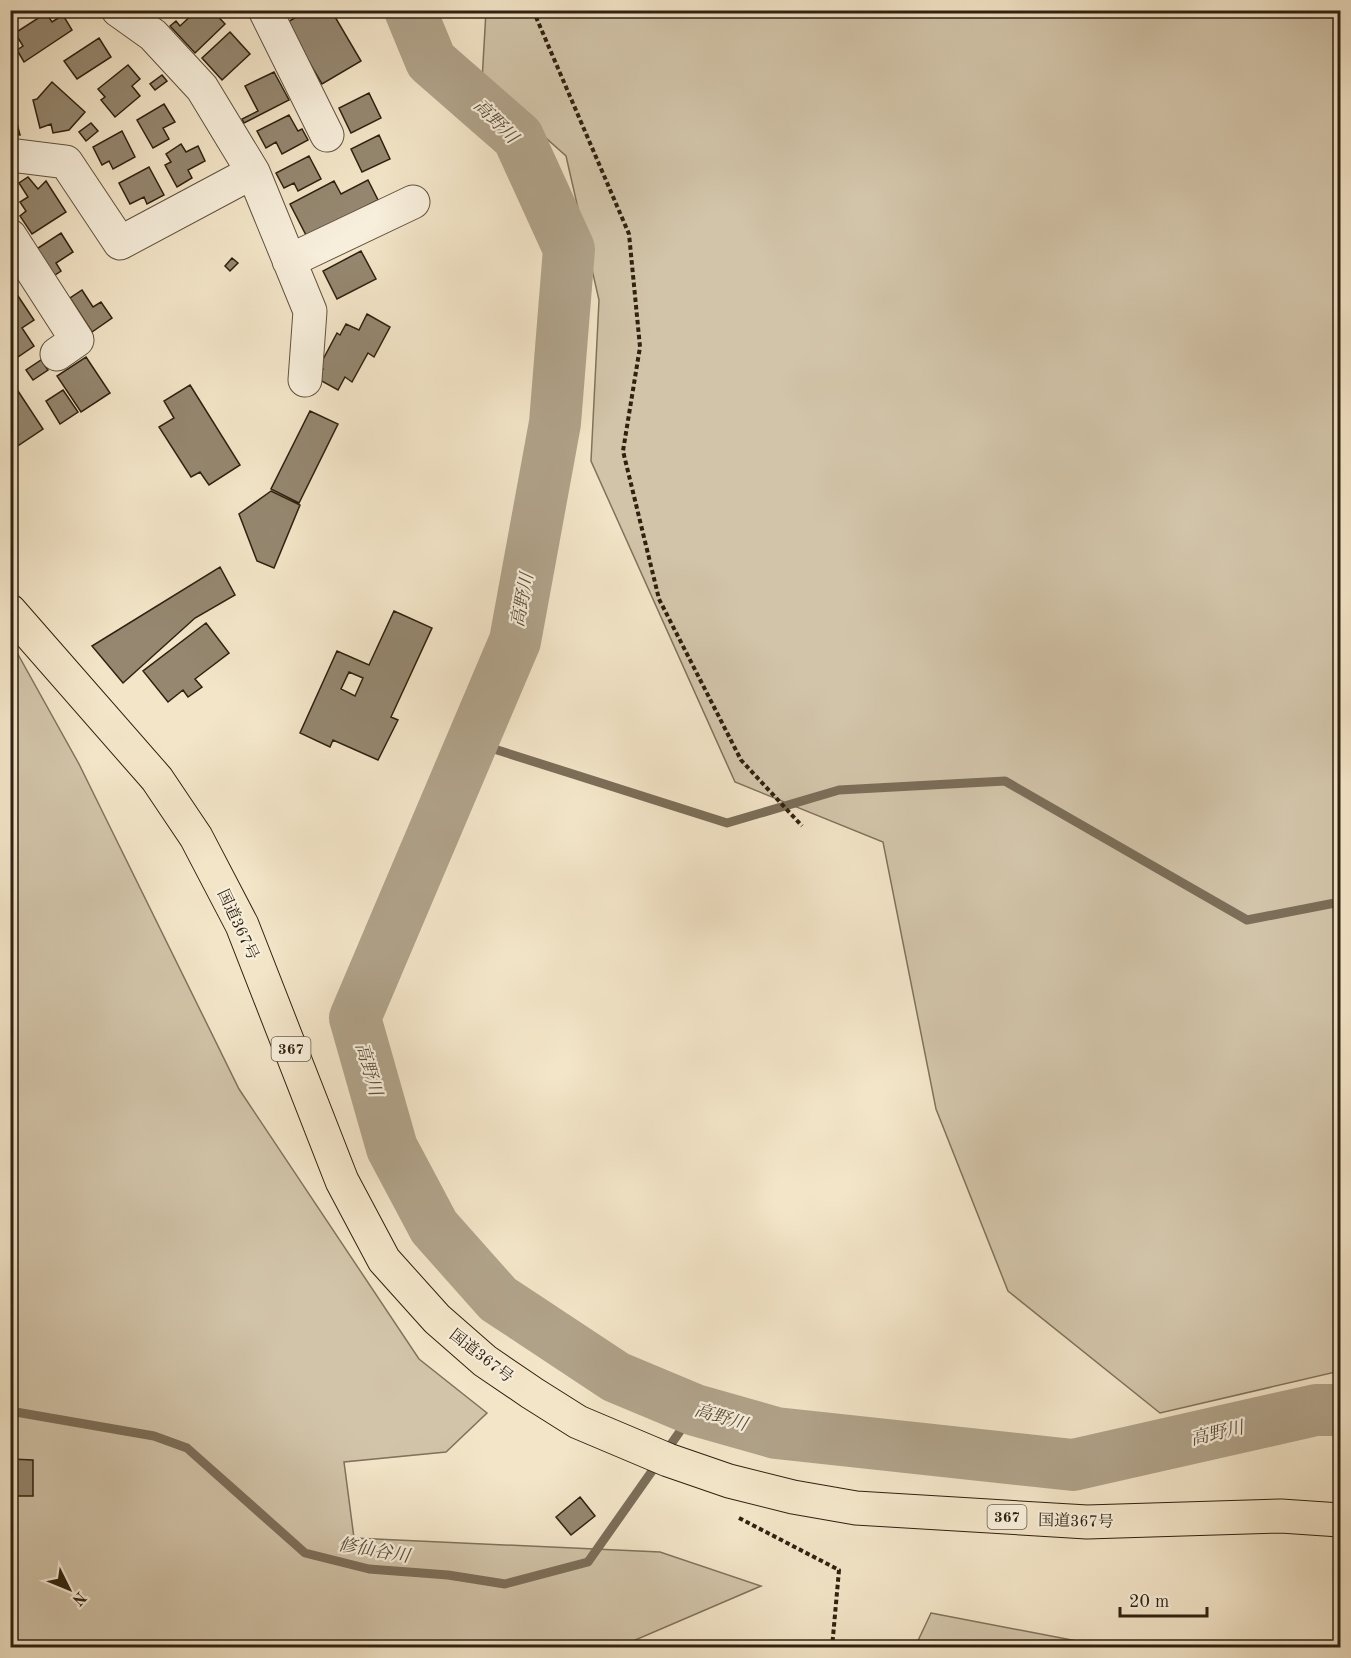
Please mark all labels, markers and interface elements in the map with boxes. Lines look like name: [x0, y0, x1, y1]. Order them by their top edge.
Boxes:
water label: 高野川: [470, 95, 524, 149]
water label: 高野川: [507, 570, 537, 628]
street label: 国道367号: [214, 886, 262, 963]
road number: 367: [272, 1037, 310, 1061]
water label: 高野川: [352, 1040, 387, 1100]
street label: 国道367号: [446, 1325, 517, 1386]
water label: 高野川: [692, 1400, 752, 1435]
water label: 高野川: [1188, 1417, 1248, 1449]
road number: 367: [988, 1505, 1026, 1529]
street label: 国道367号: [1038, 1511, 1114, 1531]
water label: 修仙谷川: [337, 1534, 413, 1566]
north arrow: [39, 1559, 99, 1619]
scale bar: [1120, 1580, 1207, 1618]
text: N: [68, 1588, 89, 1608]
text: 20 m: [1129, 1593, 1169, 1611]

